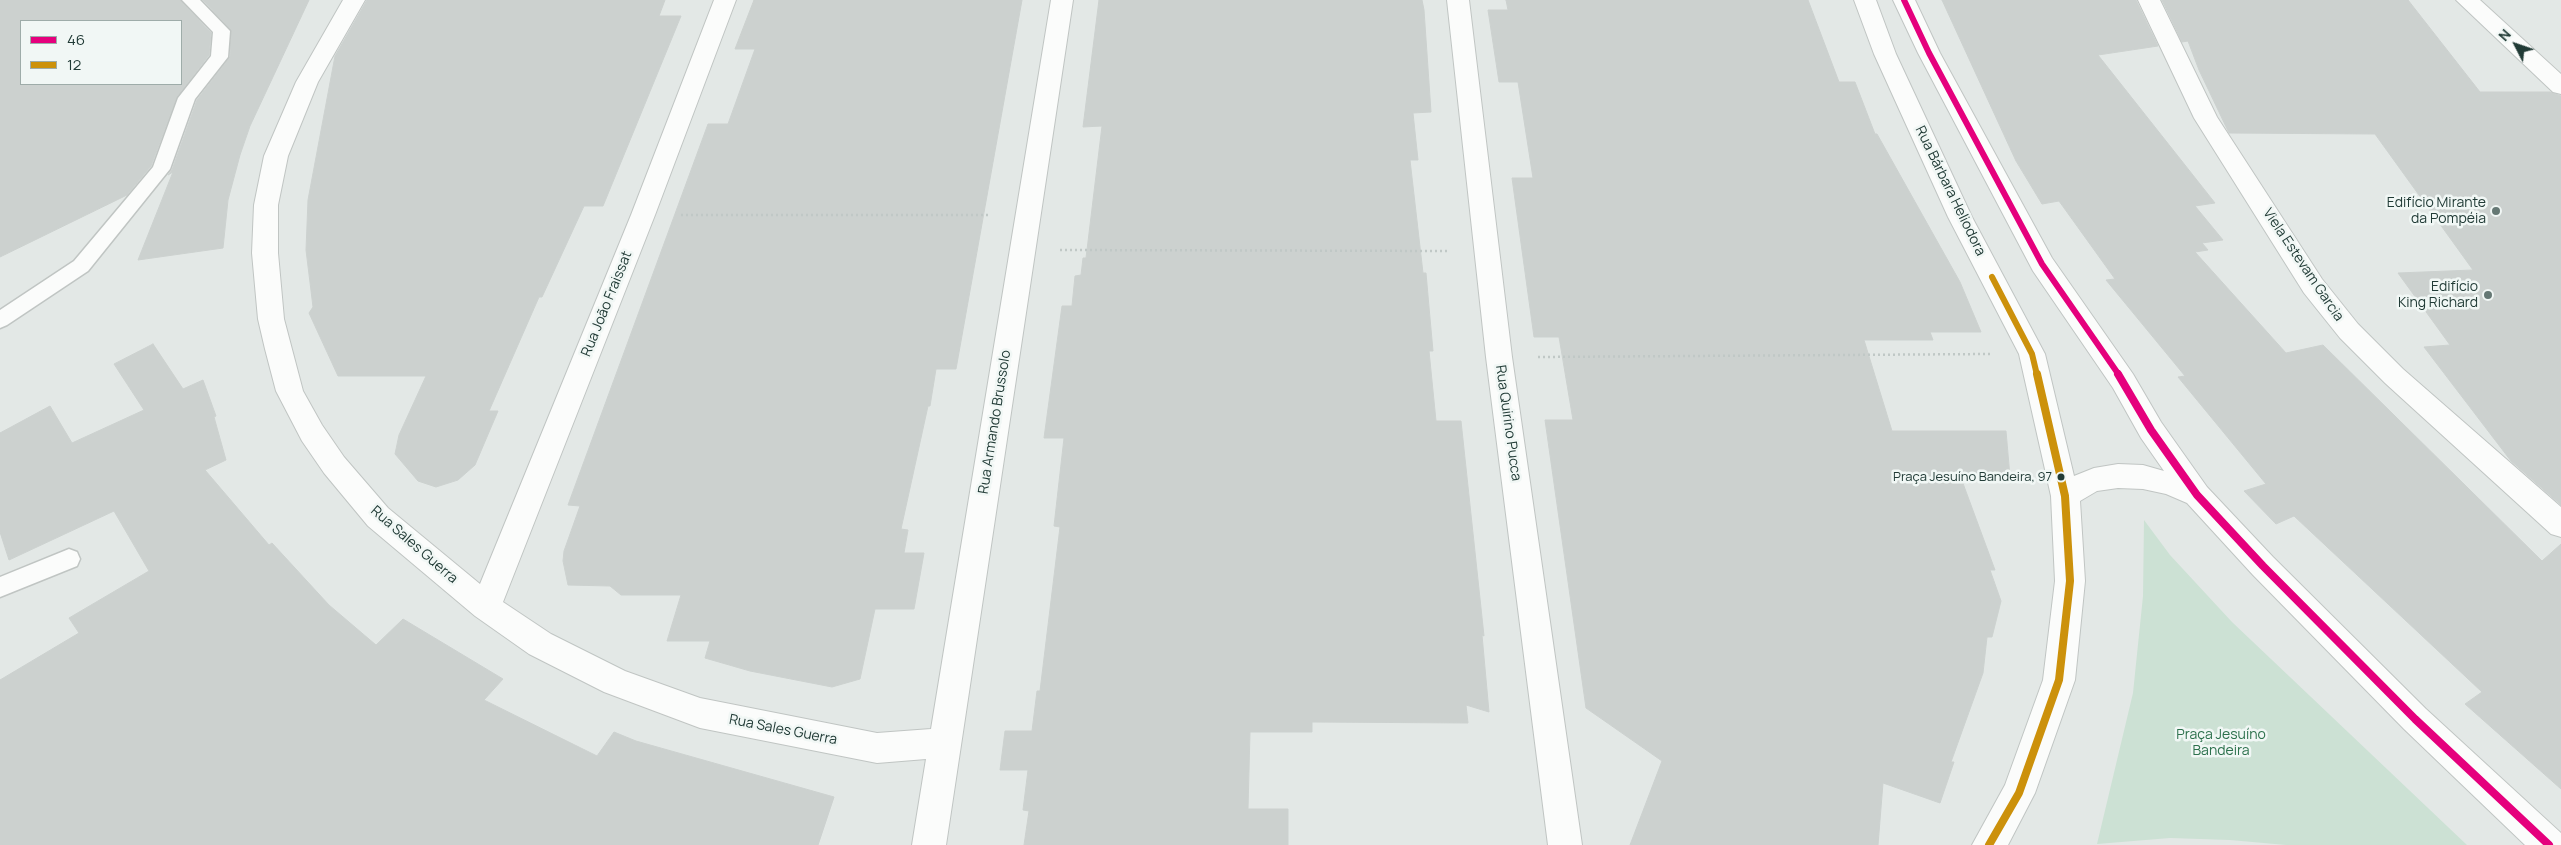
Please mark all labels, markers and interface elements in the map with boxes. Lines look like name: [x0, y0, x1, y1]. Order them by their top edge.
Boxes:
legend: [20, 20, 182, 85]
north arrow: [2491, 20, 2541, 70]
text: N: [2494, 25, 2515, 45]
text: 46: [67, 29, 85, 50]
text: 12: [67, 54, 81, 75]
street label: Rua Bárbara Heliodora: [1911, 123, 1989, 259]
place label: Edifício Mirante da Pompéia: [2387, 195, 2486, 228]
street label: Viela Estevam Garcia: [2259, 205, 2347, 325]
marker: Edifício Mirante da Pompéia: [2490, 205, 2502, 217]
street label: Rua João Fraissat: [578, 249, 636, 359]
place label: Edifício King Richard: [2398, 279, 2478, 312]
marker: Edifício King Richard: [2482, 289, 2494, 301]
street label: Rua Armando Brussolo: [975, 349, 1015, 495]
street label: Rua Quirino Pucca: [1492, 364, 1524, 482]
place label: Praça Jesuíno Bandeira, 97: [1893, 469, 2052, 485]
marker: Praça Jesuíno Bandeira, 97: [2056, 472, 2066, 482]
street label: Rua Sales Guerra: [367, 503, 461, 587]
street label: Rua Sales Guerra: [728, 711, 838, 749]
park label: Praça Jesuíno Bandeira: [2176, 727, 2266, 760]

